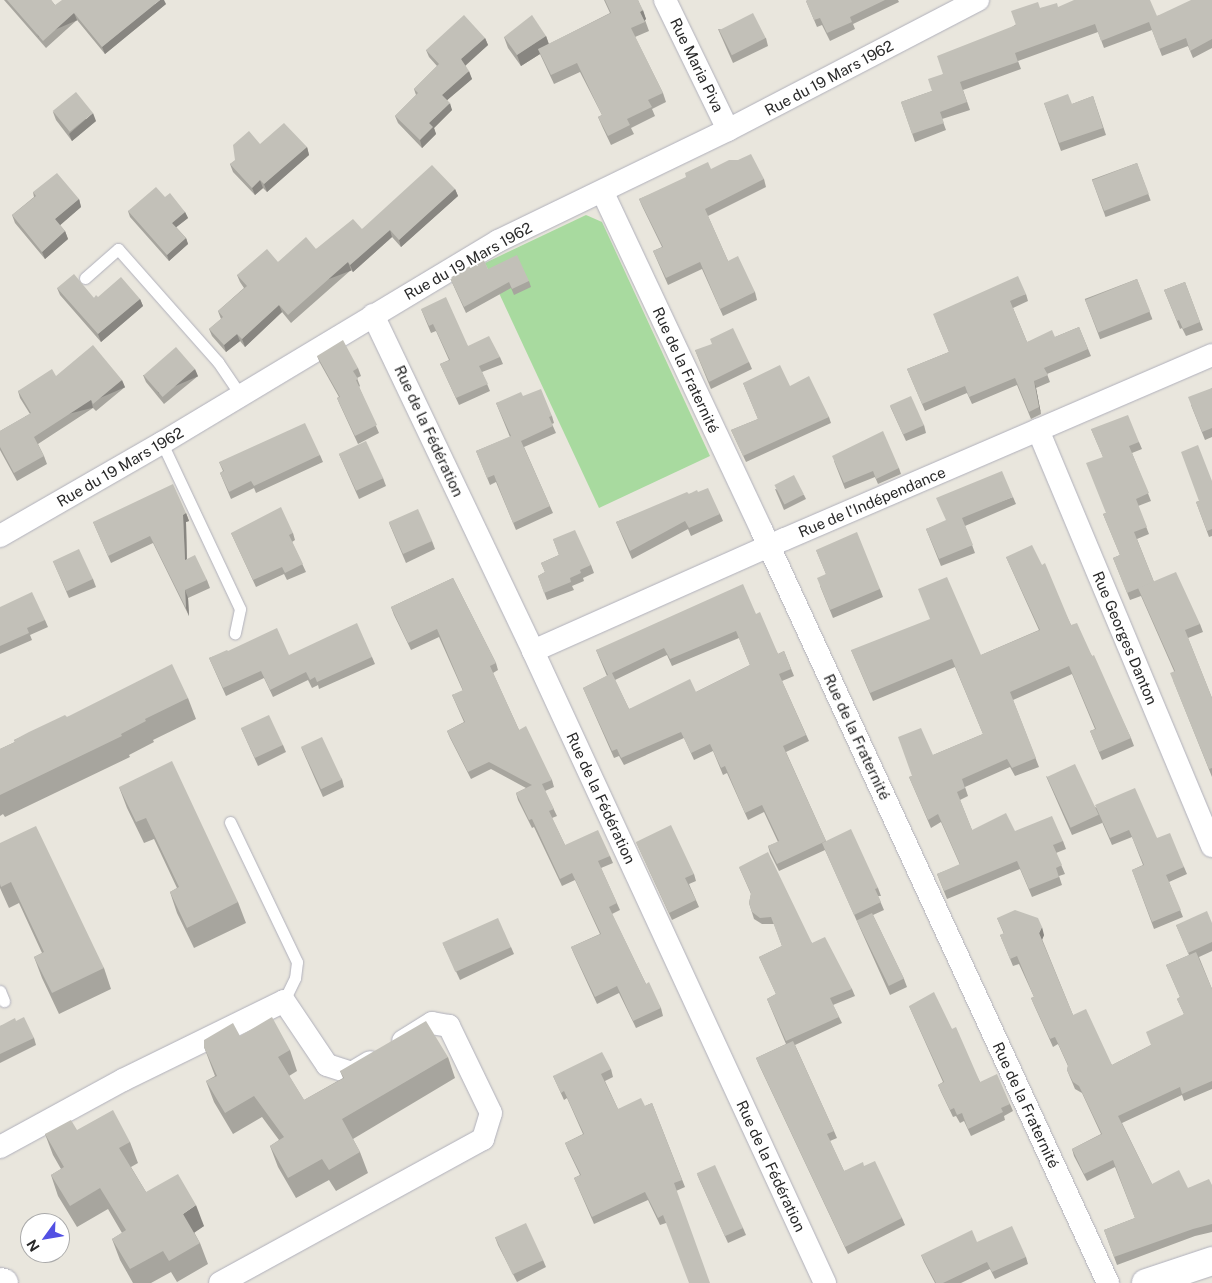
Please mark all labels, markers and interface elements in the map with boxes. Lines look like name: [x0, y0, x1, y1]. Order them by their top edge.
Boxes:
street label: Rue Maria Piva: [666, 15, 728, 115]
street label: Rue du 19 Mars 1962: [761, 36, 897, 120]
street label: Rue du 19 Mars 1962: [401, 218, 535, 304]
street label: Rue de la Fraternité: [649, 304, 723, 436]
street label: Rue de la Fédération: [391, 362, 467, 500]
street label: Rue du 19 Mars 1962: [53, 423, 187, 511]
street label: Rue de l'Indépendance: [796, 463, 948, 541]
street label: Rue Georges Danton: [1089, 569, 1161, 707]
street label: Rue de la Fraternité: [820, 671, 894, 803]
street label: Rue de la Fédération: [563, 729, 639, 867]
street label: Rue de la Fraternité: [989, 1039, 1063, 1171]
street label: Rue de la Fédération: [733, 1097, 809, 1235]
north arrow: [20, 1213, 70, 1263]
text: N: [23, 1237, 43, 1254]

